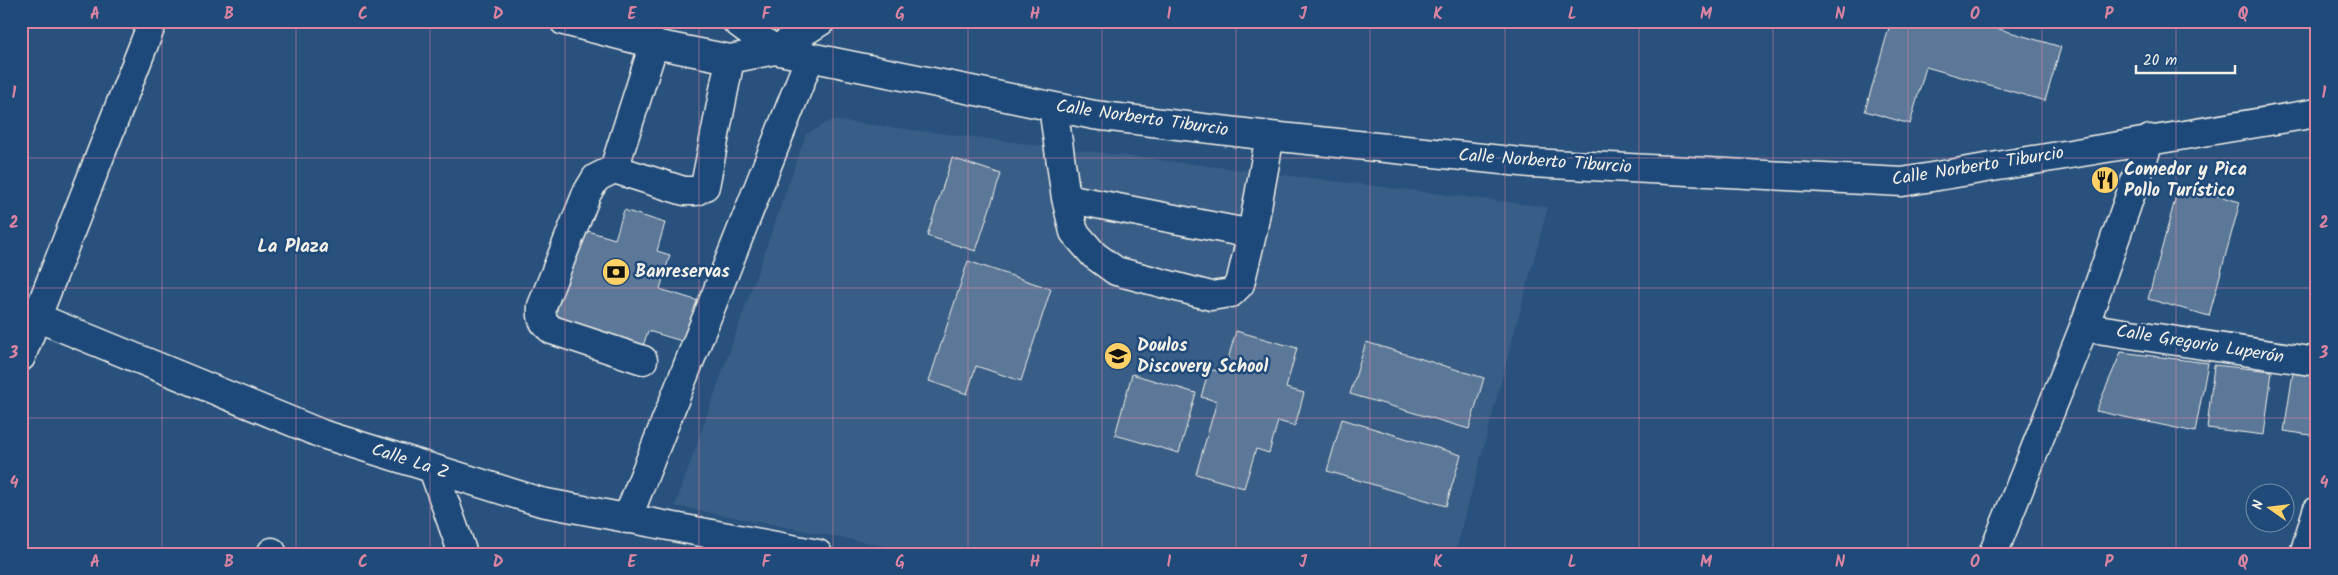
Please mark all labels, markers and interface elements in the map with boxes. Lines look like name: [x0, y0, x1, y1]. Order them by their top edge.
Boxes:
text: A: [90, 2, 100, 27]
text: B: [224, 2, 234, 27]
text: C: [358, 2, 368, 27]
text: D: [493, 2, 504, 27]
text: E: [628, 2, 638, 27]
text: F: [762, 2, 772, 27]
text: G: [895, 2, 905, 27]
text: H: [1030, 2, 1040, 27]
text: I: [1167, 2, 1172, 27]
text: J: [1299, 2, 1308, 27]
text: K: [1433, 2, 1443, 27]
text: L: [1568, 2, 1576, 27]
text: M: [1700, 2, 1713, 27]
text: N: [1835, 2, 1845, 27]
text: O: [1970, 2, 1980, 27]
text: P: [2105, 2, 2115, 27]
text: Q: [2238, 2, 2249, 27]
scale bar: [2136, 42, 2234, 74]
text: 20 m: [2143, 49, 2177, 73]
text: 1: [12, 81, 17, 106]
text: 1: [2322, 81, 2327, 106]
street label: Calle Norberto Tiburcio: [1054, 93, 1230, 145]
street label: Calle Norberto Tiburcio: [1890, 139, 2066, 195]
street label: Calle Norberto Tiburcio: [1457, 141, 1633, 183]
place label: Comedor y Pica Pollo Turístico: [2124, 156, 2247, 206]
restaurant icon: Comedor y Pica Pollo Turístico: [2090, 165, 2120, 195]
text: 2: [9, 211, 19, 236]
text: 2: [2319, 211, 2329, 236]
district label: La Plaza: [257, 232, 329, 262]
bank icon: Banreservas: [601, 257, 631, 287]
place label: Banreservas: [635, 258, 730, 287]
street label: Calle Gregorio Luperón: [2114, 317, 2286, 373]
place label: Doulos Discovery School: [1137, 332, 1269, 382]
text: 3: [9, 341, 19, 366]
school or university icon: Doulos Discovery School: [1103, 341, 1133, 371]
text: 3: [2319, 341, 2329, 366]
street label: Calle La Z: [367, 436, 453, 488]
text: 4: [10, 471, 19, 496]
text: 4: [2320, 471, 2329, 496]
north arrow: [2246, 482, 2296, 532]
text: N: [2247, 498, 2270, 512]
text: A: [90, 550, 100, 575]
text: B: [224, 550, 234, 575]
text: C: [358, 550, 368, 575]
text: D: [493, 550, 504, 575]
text: E: [628, 550, 638, 575]
text: F: [762, 550, 772, 575]
text: G: [895, 550, 905, 575]
text: H: [1030, 550, 1040, 575]
text: I: [1167, 550, 1172, 575]
text: J: [1299, 550, 1308, 575]
text: K: [1433, 550, 1443, 575]
text: L: [1568, 550, 1576, 575]
text: M: [1700, 550, 1713, 575]
text: N: [1835, 550, 1845, 575]
text: O: [1970, 550, 1980, 575]
text: P: [2105, 550, 2115, 575]
text: Q: [2238, 550, 2249, 575]

